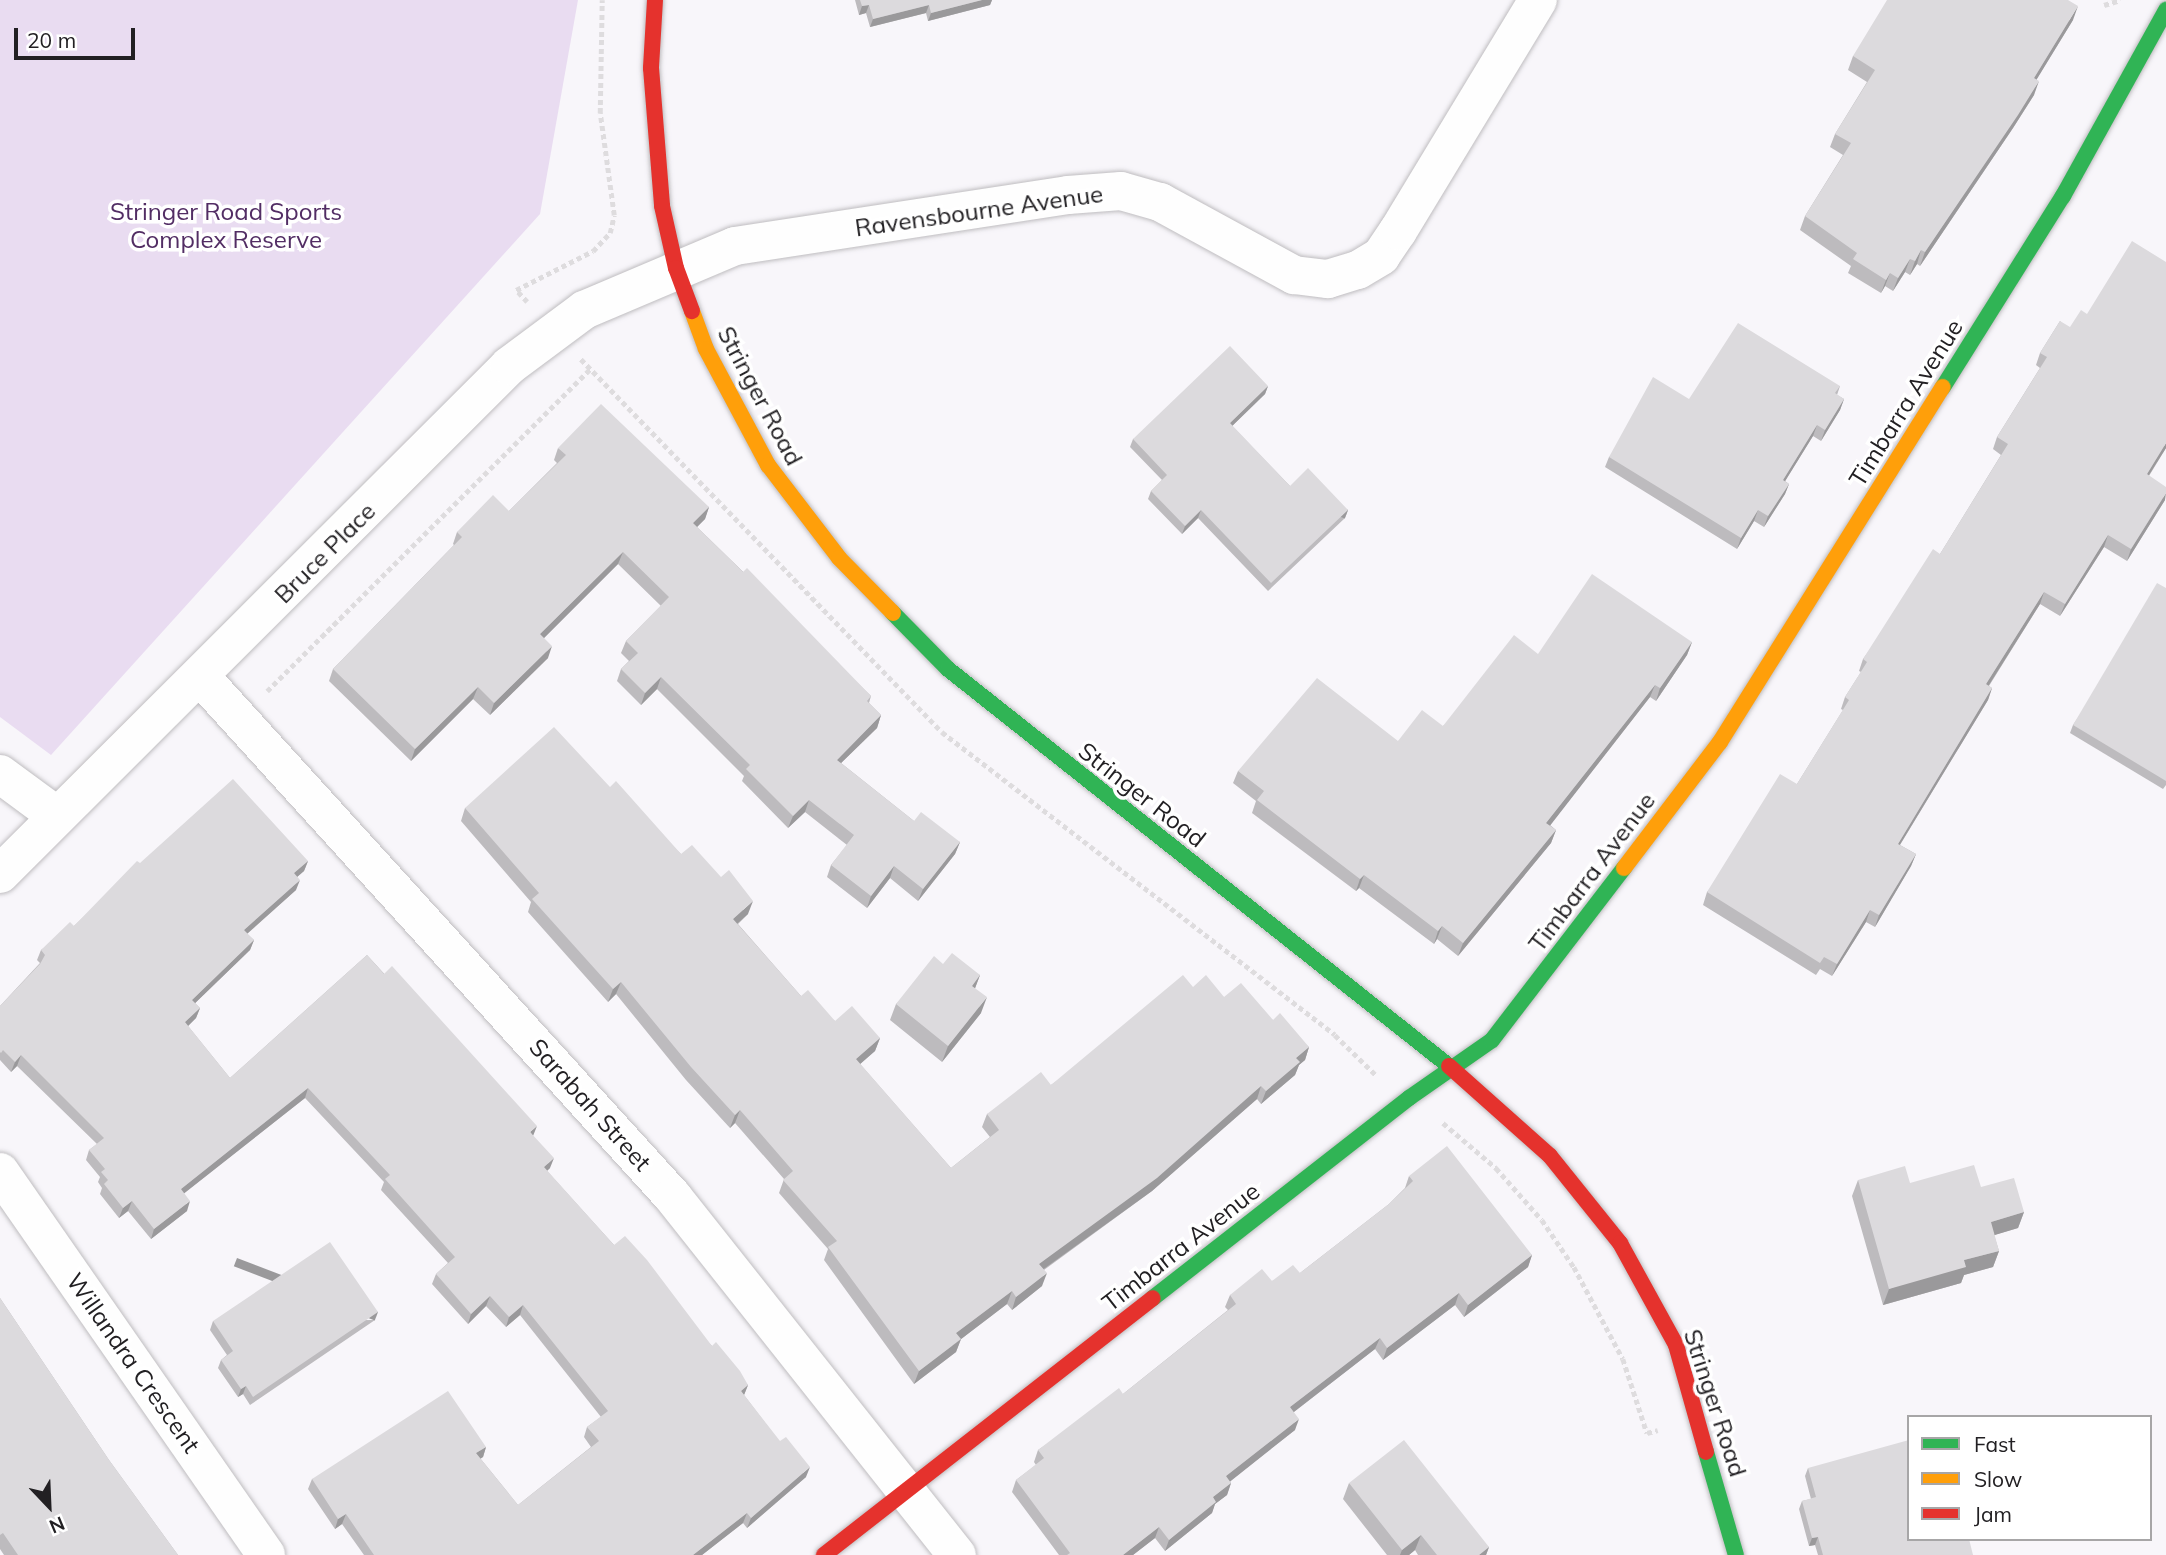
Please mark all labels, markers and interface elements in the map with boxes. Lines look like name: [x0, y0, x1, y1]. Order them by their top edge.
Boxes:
scale bar: [18, 14, 138, 58]
text: 20 m: [27, 27, 76, 53]
street label: Ravensbourne Avenue: [853, 179, 1105, 243]
park label: Stringer Road Sports Complex Reserve: [110, 198, 342, 254]
street label: Timbarra Avenue: [1843, 314, 1969, 492]
street label: Stringer Road: [711, 322, 809, 470]
street label: Bruce Place: [269, 497, 381, 609]
street label: Stringer Road: [1073, 737, 1211, 853]
street label: Timbarra Avenue: [1523, 787, 1661, 957]
street label: Sarabah Street: [523, 1033, 657, 1177]
street label: Timbarra Avenue: [1097, 1177, 1265, 1317]
street label: Willandra Crescent: [60, 1267, 206, 1459]
street label: Stringer Road: [1678, 1326, 1752, 1480]
legend: [1907, 1415, 2152, 1541]
text: Fast: [1974, 1431, 2016, 1457]
text: Slow: [1974, 1466, 2022, 1492]
north arrow: [14, 1471, 84, 1541]
text: Jam: [1974, 1501, 2012, 1527]
text: N: [46, 1511, 69, 1539]

